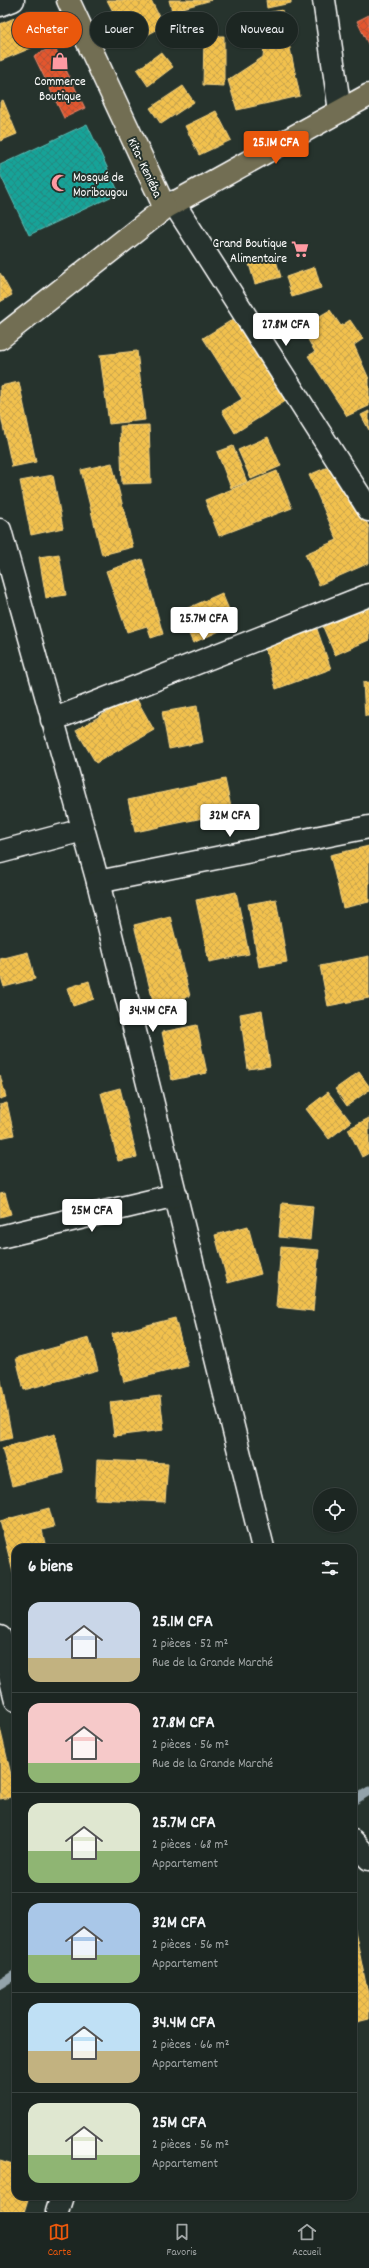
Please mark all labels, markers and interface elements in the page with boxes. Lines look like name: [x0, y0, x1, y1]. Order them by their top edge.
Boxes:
chip: Acheter: [12, 12, 82, 48]
chip: Louer: [90, 12, 148, 48]
chip: Filtres: [156, 12, 218, 48]
chip: Nouveau: [226, 12, 298, 48]
shop icon: Commerce Boutique: [50, 51, 70, 71]
place label: Commerce Boutique: [34, 73, 86, 107]
pin: 25.1M CFA: [230, 131, 322, 165]
text: 25.1M CFA: [253, 134, 299, 153]
street label: Kita- Keniéba: [122, 135, 166, 202]
place label: Mosqué de Moribougou: [73, 169, 128, 203]
mosque icon: Mosqué de Moribougou: [50, 173, 70, 193]
place label: Grand Boutique Alimentaire: [213, 235, 287, 269]
supermarket icon: Grand Boutique Alimentaire: [290, 239, 310, 259]
pin: 27.8M CFA: [240, 313, 332, 347]
text: 27.8M CFA: [262, 316, 310, 335]
pin: 25.7M CFA: [158, 607, 250, 641]
text: 25.7M CFA: [180, 610, 228, 629]
pin: 32M CFA: [193, 804, 267, 838]
text: 32M CFA: [209, 807, 251, 826]
pin: 34.4M CFA: [107, 999, 199, 1033]
text: 34.4M CFA: [129, 1002, 177, 1021]
pin: 25M CFA: [55, 1199, 129, 1233]
text: 25M CFA: [71, 1202, 113, 1221]
map controls: [313, 1488, 357, 1532]
button: locate: [313, 1488, 357, 1532]
text: 6 biens: [28, 1556, 73, 1580]
icon: filters: [319, 1557, 341, 1579]
text: 25.1M CFA: [152, 1611, 213, 1635]
icon: home: [60, 1618, 108, 1666]
text: 2 pièces · 52 m²: [152, 1635, 228, 1654]
text: Rue de la Grande Marché: [152, 1654, 273, 1673]
text: 27.8M CFA: [152, 1712, 215, 1736]
icon: home: [60, 1719, 108, 1767]
text: 2 pièces · 56 m²: [152, 1736, 229, 1755]
text: Rue de la Grande Marché: [152, 1755, 273, 1774]
text: 25.7M CFA: [152, 1812, 216, 1836]
icon: home: [60, 1819, 108, 1867]
text: 2 pièces · 68 m²: [152, 1836, 228, 1855]
text: Appartement: [152, 1855, 218, 1874]
text: 32M CFA: [152, 1912, 206, 1936]
icon: home: [60, 1919, 108, 1967]
text: 2 pièces · 56 m²: [152, 1936, 229, 1955]
text: Appartement: [152, 1955, 218, 1974]
text: 34.4M CFA: [152, 2012, 216, 2036]
icon: home: [60, 2019, 108, 2067]
text: 2 pièces · 66 m²: [152, 2036, 229, 2055]
text: Appartement: [152, 2055, 218, 2074]
text: 25M CFA: [152, 2112, 206, 2136]
icon: home: [60, 2119, 108, 2167]
text: 2 pièces · 56 m²: [152, 2136, 229, 2155]
text: Appartement: [152, 2155, 218, 2174]
tab: Carte: [48, 2221, 71, 2261]
tab: Favoris: [167, 2221, 197, 2261]
tab: Accueil: [292, 2221, 321, 2261]

